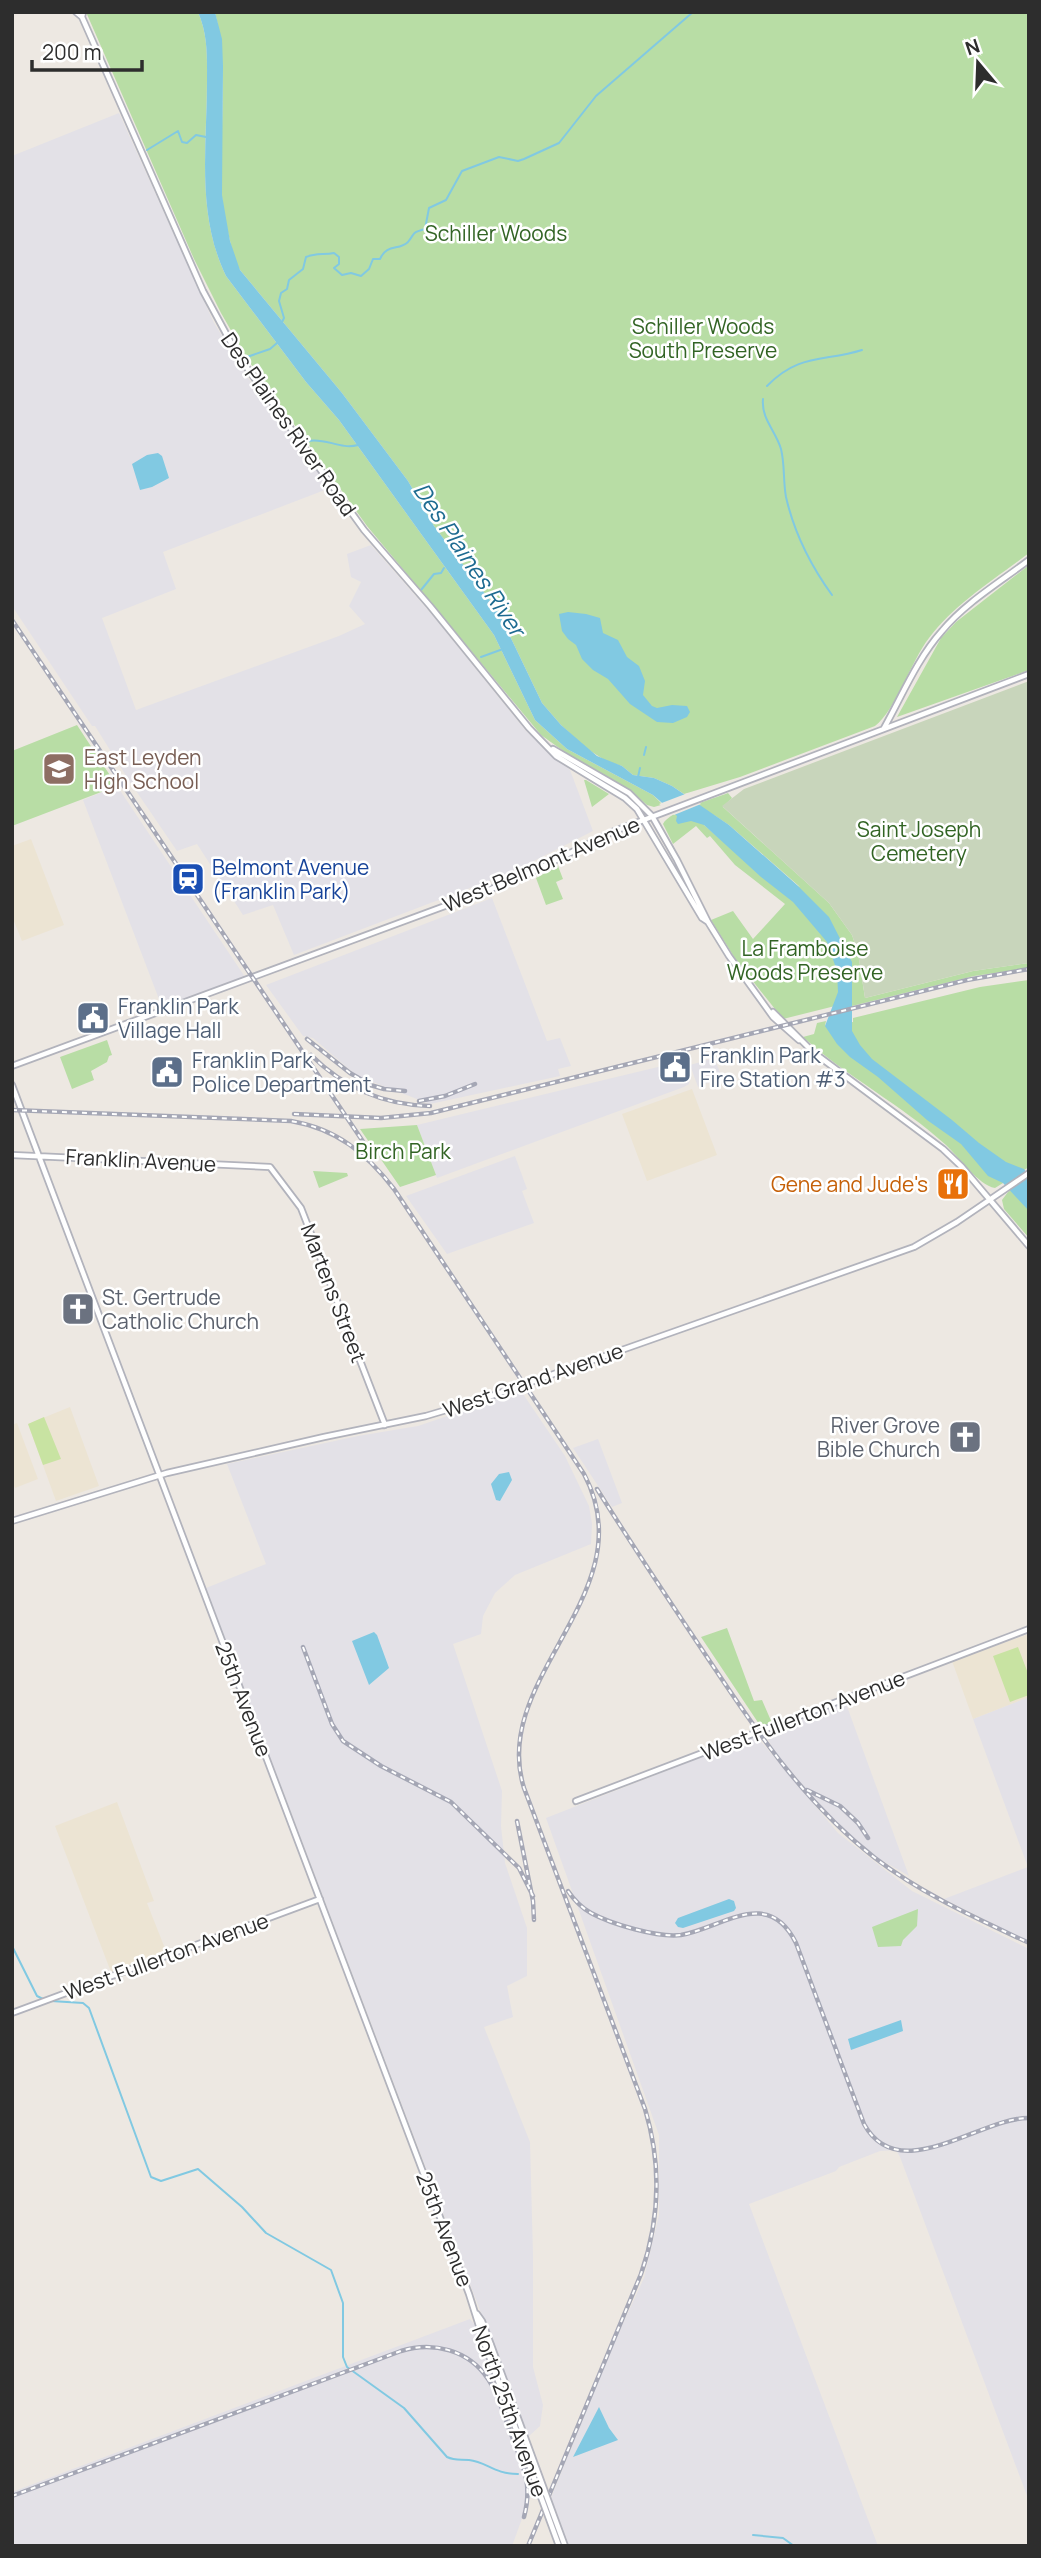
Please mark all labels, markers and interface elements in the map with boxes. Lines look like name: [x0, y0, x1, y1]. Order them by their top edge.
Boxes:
scale bar: [32, 28, 142, 72]
north arrow: [943, 28, 1013, 98]
text: N: [962, 32, 983, 61]
text: 200 m: [42, 38, 102, 66]
park label: Schiller Woods: [425, 219, 567, 247]
park label: Schiller Woods South Preserve: [629, 312, 777, 364]
street label: Des Plaines River Road: [215, 327, 363, 521]
water label: Des Plaines River: [407, 476, 535, 645]
place label: East Leyden High School: [84, 743, 202, 795]
school or university icon: East Leyden High School: [40, 750, 78, 788]
street label: West Belmont Avenue: [438, 810, 644, 918]
park label: Saint Joseph Cemetery: [857, 815, 981, 867]
place label: Belmont Avenue (Franklin Park): [212, 853, 369, 905]
station icon: Belmont Avenue (Franklin Park): [169, 860, 207, 898]
park label: La Framboise Woods Preserve: [727, 934, 883, 986]
place label: Franklin Park Village Hall: [118, 992, 239, 1044]
public building icon: Franklin Park Village Hall: [74, 999, 112, 1037]
place label: Franklin Park Fire Station #3: [700, 1041, 846, 1093]
place label: Franklin Park Police Department: [192, 1046, 371, 1098]
public building icon: Franklin Park Fire Station #3: [656, 1048, 694, 1086]
public building icon: Franklin Park Police Department: [148, 1053, 186, 1091]
park label: Birch Park: [355, 1137, 451, 1165]
street label: Franklin Avenue: [65, 1142, 217, 1178]
restaurant icon: Gene and Jude's: [934, 1165, 972, 1203]
place label: Gene and Jude's: [771, 1170, 928, 1198]
street label: Martens Street: [295, 1220, 373, 1366]
place label: St. Gertrude Catholic Church: [102, 1283, 259, 1335]
church icon: St. Gertrude Catholic Church: [59, 1290, 97, 1328]
street label: West Grand Avenue: [439, 1336, 627, 1424]
place label: River Grove Bible Church: [817, 1411, 940, 1463]
church icon: River Grove Bible Church: [946, 1418, 984, 1456]
street label: 25th Avenue: [209, 1637, 279, 1761]
street label: West Fullerton Avenue: [697, 1663, 909, 1767]
street label: West Fullerton Avenue: [60, 1906, 272, 2006]
street label: 25th Avenue: [410, 2167, 480, 2291]
street label: North 25th Avenue: [466, 2321, 554, 2501]

